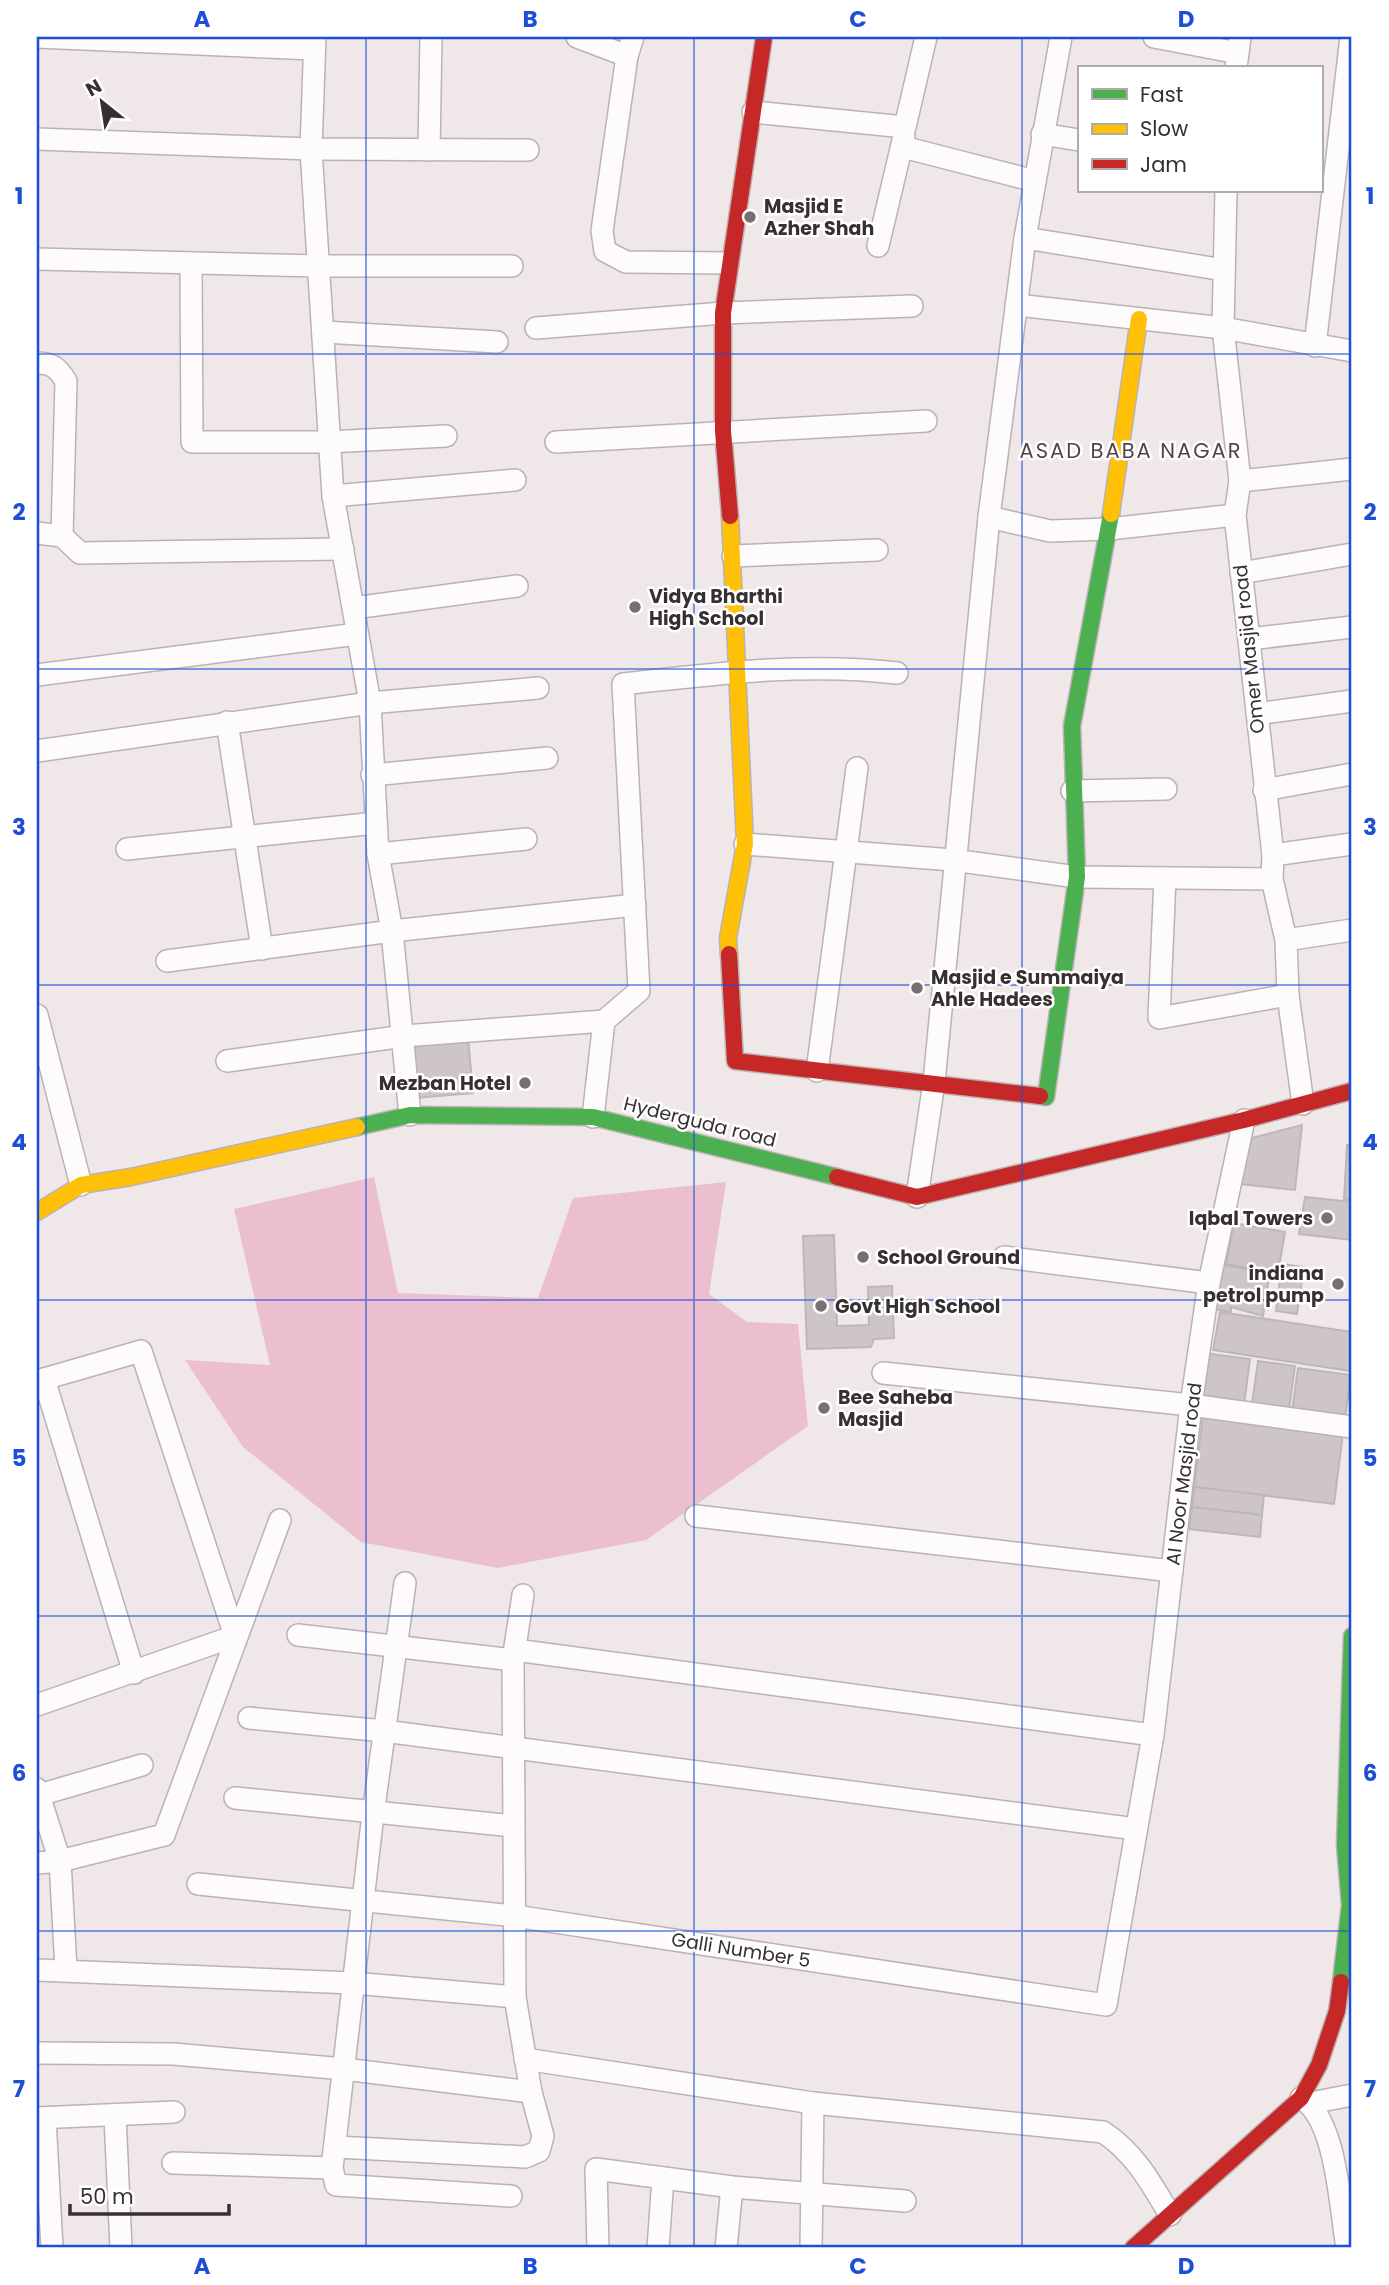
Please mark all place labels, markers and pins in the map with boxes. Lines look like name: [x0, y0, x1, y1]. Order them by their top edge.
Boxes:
place label: Masjid E Azher Shah: [764, 193, 874, 242]
marker: Masjid E Azher Shah: [742, 209, 758, 225]
place label: Vidya Bharthi High School: [649, 583, 783, 632]
marker: Vidya Bharthi High School: [627, 599, 643, 615]
place label: Masjid e Summaiya Ahle Hadees: [931, 964, 1124, 1013]
marker: Masjid e Summaiya Ahle Hadees: [909, 980, 925, 996]
place label: Mezban Hotel: [379, 1070, 511, 1097]
marker: Mezban Hotel: [517, 1075, 533, 1091]
place label: Iqbal Towers: [1189, 1205, 1313, 1232]
marker: Iqbal Towers: [1319, 1210, 1335, 1226]
place label: School Ground: [877, 1244, 1020, 1271]
marker: School Ground: [855, 1249, 871, 1265]
place label: indiana petrol pump: [1203, 1260, 1324, 1309]
marker: indiana petrol pump: [1330, 1276, 1346, 1292]
place label: Govt High School: [835, 1293, 1000, 1320]
marker: Govt High School: [813, 1298, 829, 1314]
place label: Bee Saheba Masjid: [838, 1384, 953, 1433]
marker: Bee Saheba Masjid: [816, 1400, 832, 1416]

